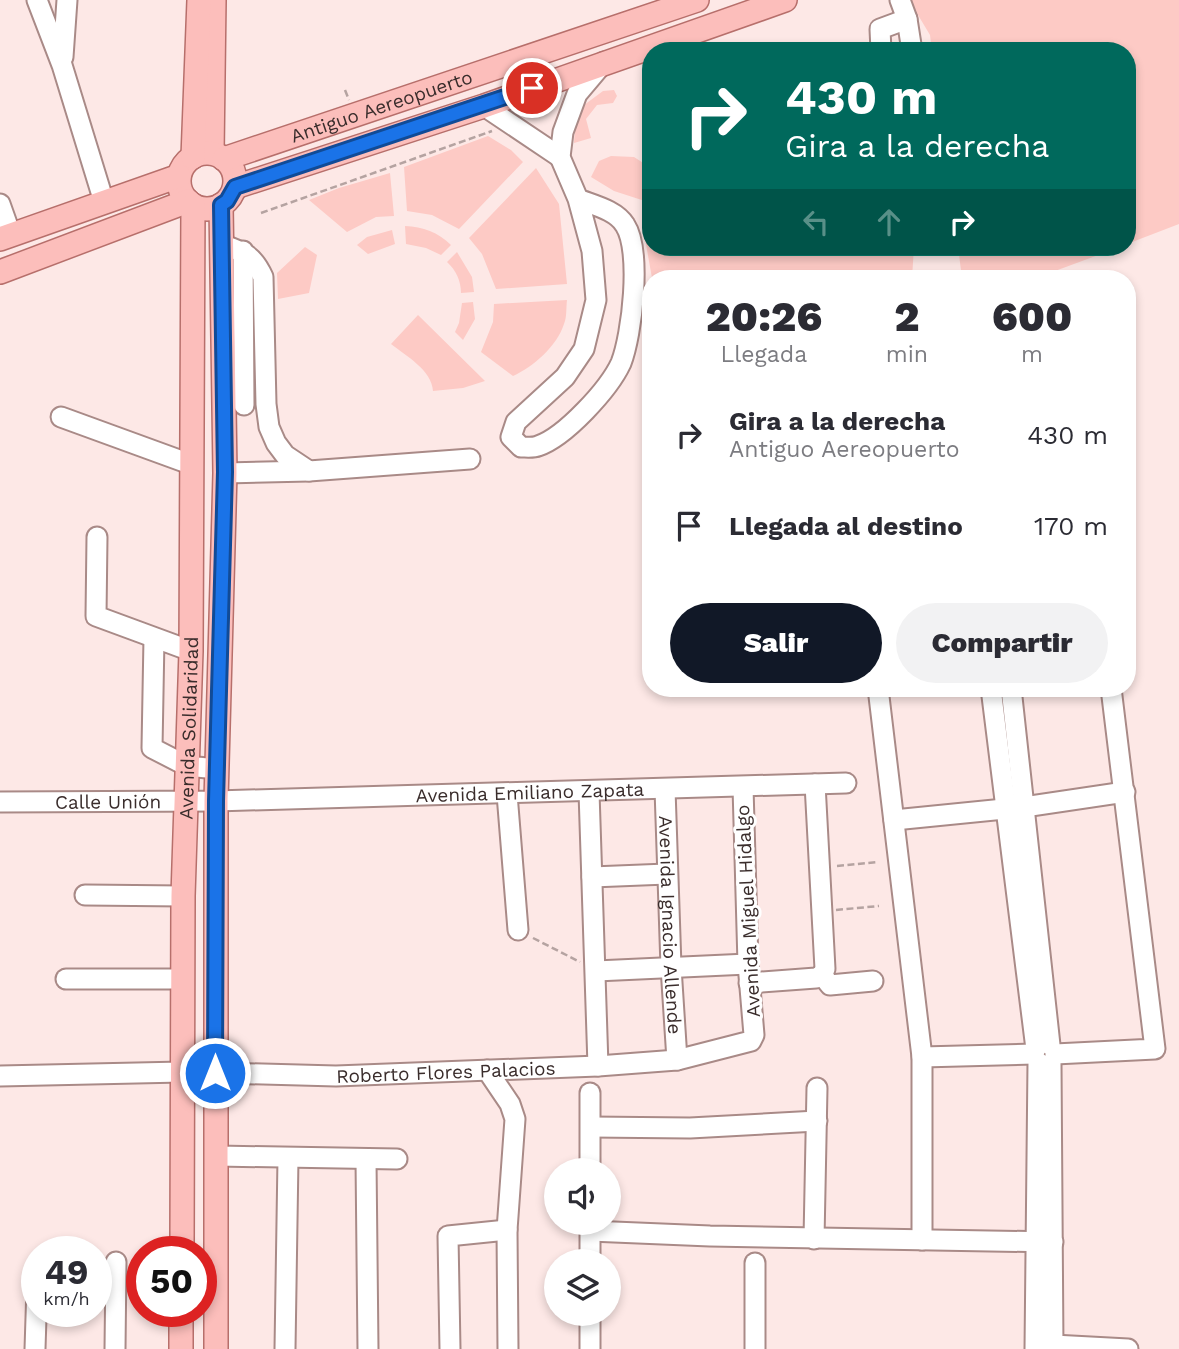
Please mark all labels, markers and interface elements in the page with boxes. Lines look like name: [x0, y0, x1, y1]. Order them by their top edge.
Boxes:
pin: [502, 58, 562, 118]
street label: Antiguo Aereopuerto: [287, 65, 475, 147]
text: 430 m: [785, 68, 937, 126]
icon: arrive: [513, 69, 551, 107]
icon: right: [670, 70, 761, 161]
text: Gira a la derecha: [785, 127, 1049, 165]
icon: left: [797, 203, 835, 241]
icon: ahead: [870, 203, 908, 241]
icon: right: [943, 203, 981, 241]
text: 20:26: [706, 292, 822, 341]
text: 2: [894, 292, 920, 341]
text: 600: [992, 292, 1072, 341]
text: Llegada: [721, 341, 807, 368]
text: min: [886, 341, 928, 368]
text: m: [1021, 341, 1043, 368]
text: Gira a la derecha: [729, 406, 945, 436]
icon: right: [670, 416, 708, 454]
text: 430 m: [1027, 420, 1108, 450]
text: Antiguo Aereopuerto: [729, 436, 960, 463]
icon: arrive: [670, 507, 708, 545]
text: Llegada al destino: [729, 511, 963, 541]
text: 170 m: [1034, 511, 1108, 541]
button: Salir: [670, 603, 882, 683]
button: Compartir: [896, 603, 1108, 683]
street label: Avenida Solidaridad: [174, 637, 203, 820]
street label: Avenida Emiliano Zapata: [415, 777, 645, 807]
street label: Calle Unión: [55, 790, 161, 813]
street label: Avenida Miguel Hidalgo: [731, 804, 765, 1018]
street label: Avenida Ignacio Allende: [654, 815, 687, 1035]
position arrow: [178, 1036, 252, 1110]
street label: Roberto Flores Palacios: [336, 1056, 556, 1087]
map controls: [544, 1158, 621, 1326]
button: sound: [544, 1158, 621, 1235]
speed limit sign: 50: [126, 1236, 217, 1327]
button: layers: [544, 1249, 621, 1326]
text: 49: [44, 1251, 89, 1293]
text: km/h: [43, 1288, 90, 1309]

